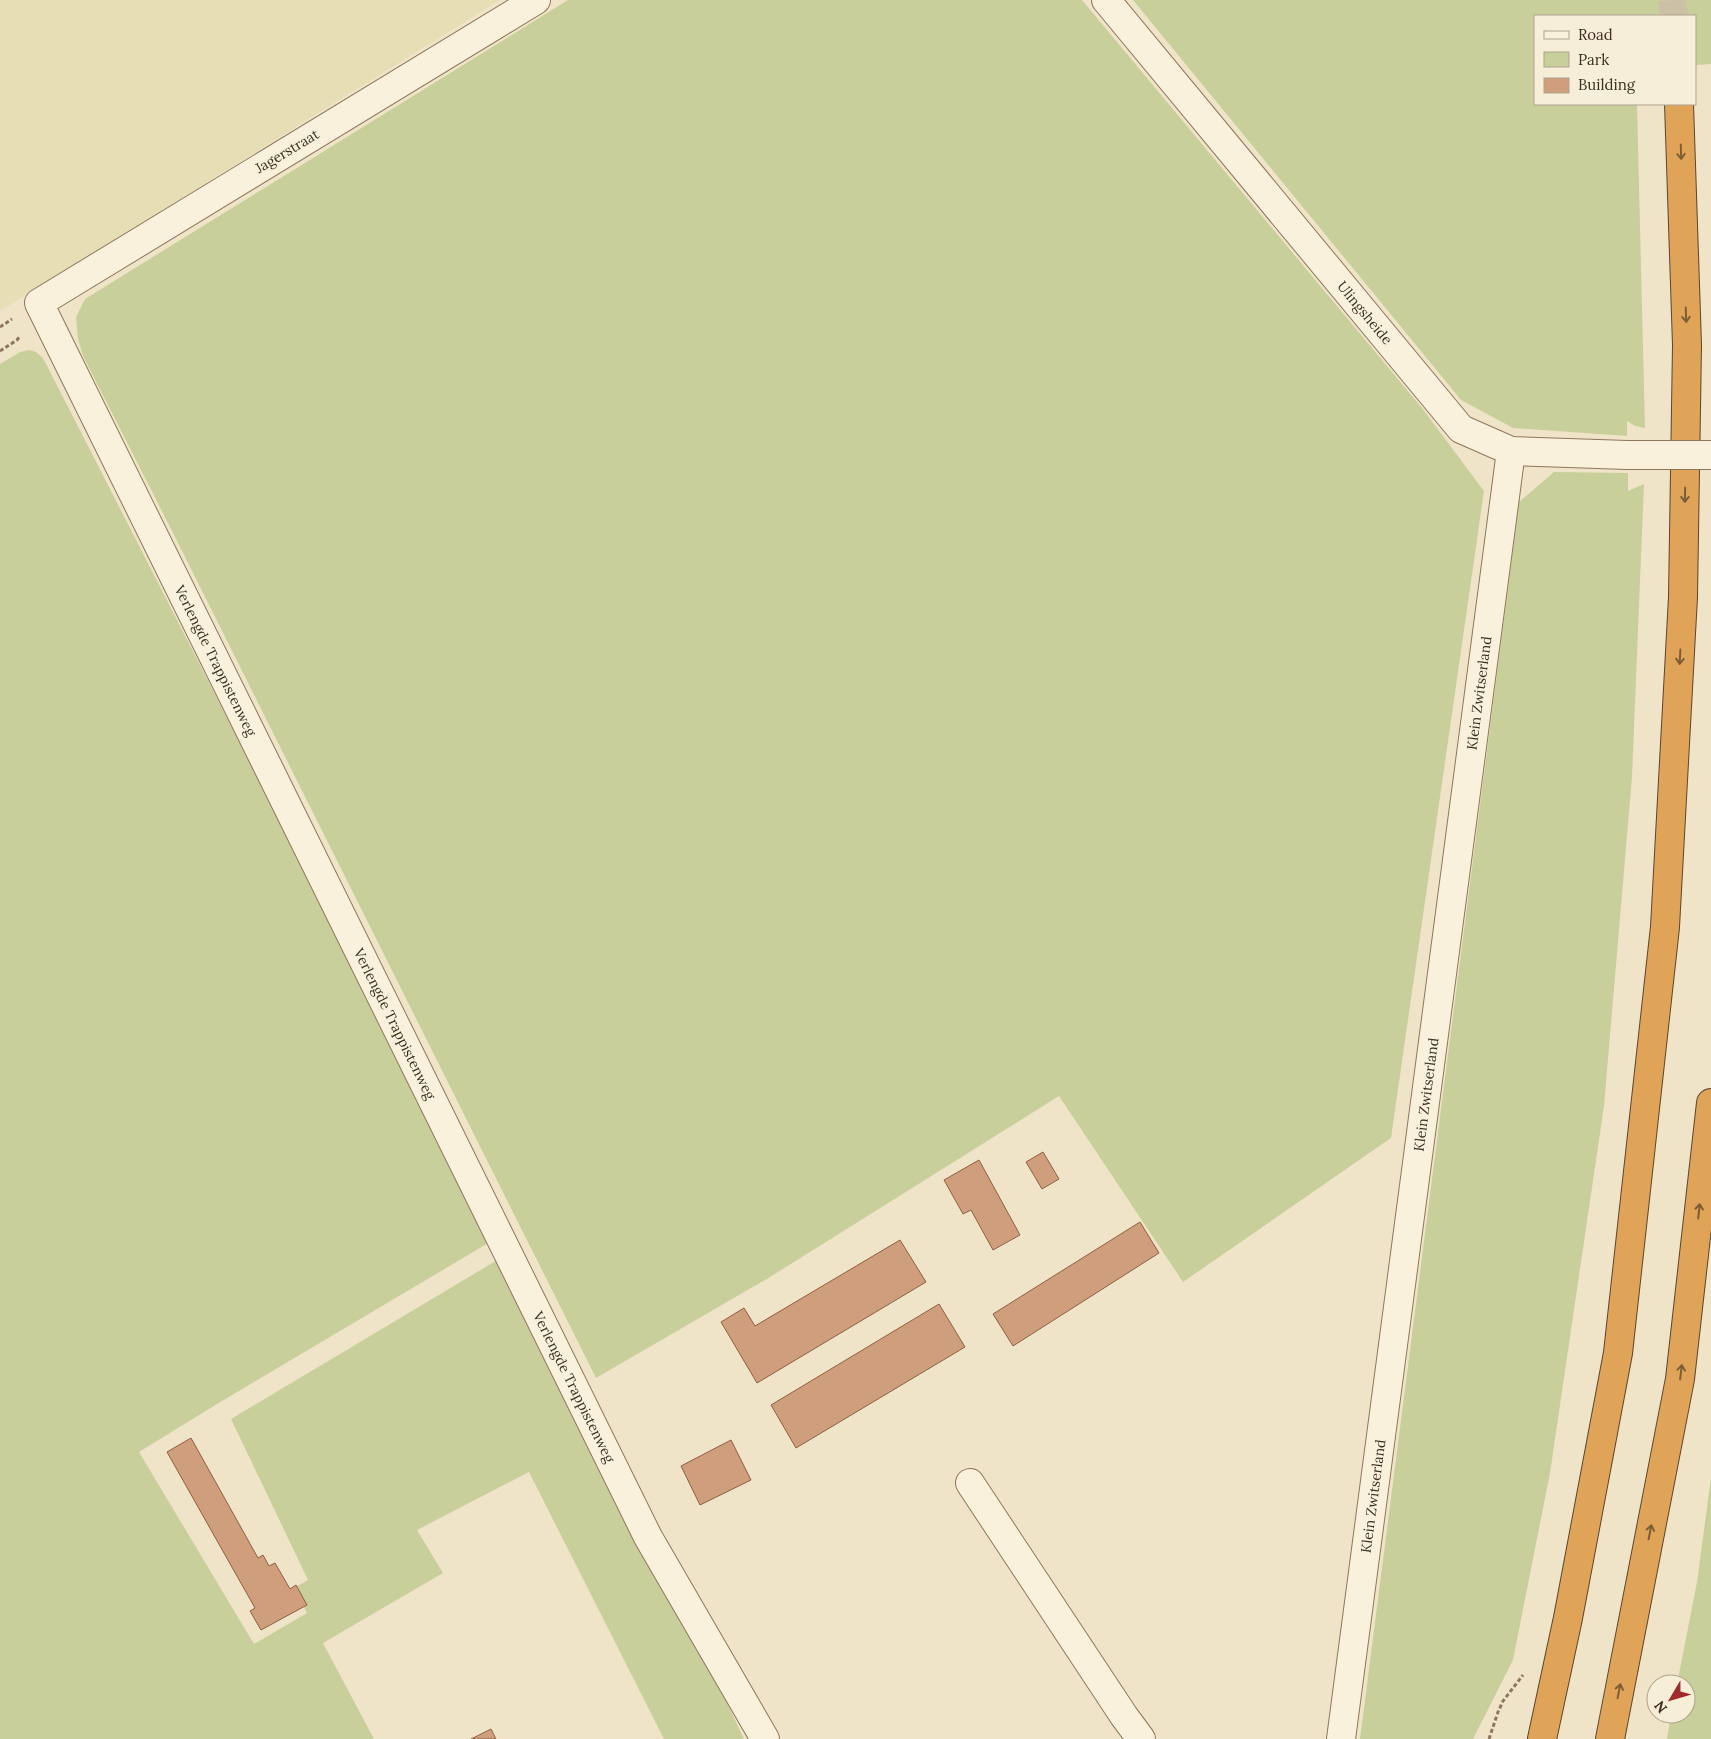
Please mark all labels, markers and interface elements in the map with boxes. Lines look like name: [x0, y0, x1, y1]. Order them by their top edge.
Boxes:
legend: [1534, 15, 1696, 105]
text: Road: [1578, 25, 1613, 44]
text: Park: [1578, 50, 1609, 69]
text: Building: [1578, 75, 1636, 94]
street label: Jagerstraat: [251, 125, 323, 178]
one-way arrow: [1676, 144, 1686, 160]
street label: Ulingsheide: [1333, 277, 1397, 348]
one-way arrow: [1682, 307, 1691, 323]
one-way arrow: [1680, 486, 1690, 503]
street label: Verlengde Trappistenweg: [170, 581, 261, 739]
street label: Klein Zwitserland: [1463, 635, 1495, 751]
one-way arrow: [1675, 649, 1684, 665]
street label: Verlengde Trappistenweg: [349, 944, 440, 1103]
street label: Klein Zwitserland: [1410, 1037, 1442, 1152]
one-way arrow: [1694, 1203, 1704, 1219]
street label: Verlengde Trappistenweg: [529, 1308, 619, 1466]
one-way arrow: [1676, 1364, 1686, 1380]
street label: Klein Zwitserland: [1357, 1438, 1389, 1554]
one-way arrow: [1646, 1524, 1655, 1540]
north arrow: [1646, 1674, 1696, 1724]
one-way arrow: [1614, 1684, 1624, 1700]
text: N: [1650, 1697, 1671, 1717]

